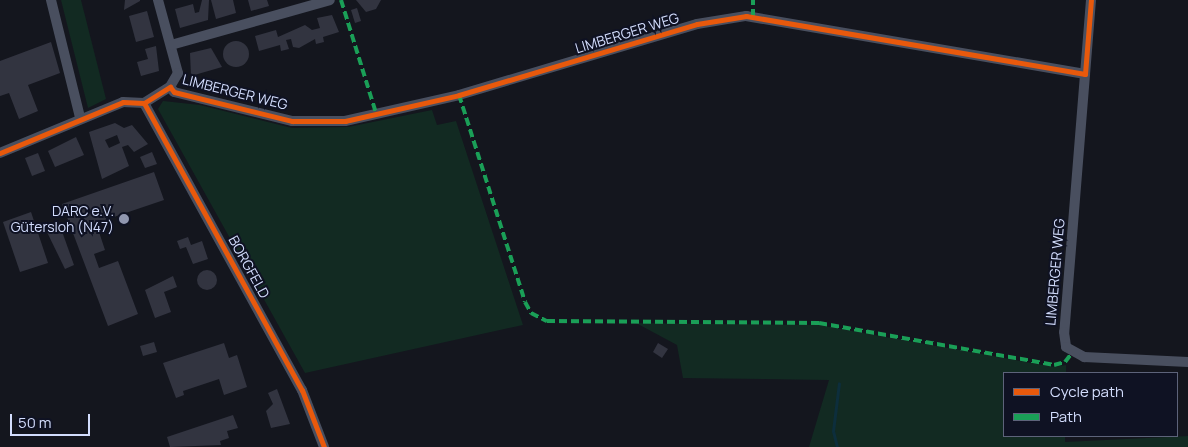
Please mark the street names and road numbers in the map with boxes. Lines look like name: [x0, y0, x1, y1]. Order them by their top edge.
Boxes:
street label: LIMBERGER WEG: [573, 9, 681, 57]
street label: LIMBERGER WEG: [181, 71, 289, 113]
street label: LIMBERGER WEG: [1042, 218, 1068, 326]
street label: BORGFELD: [225, 233, 273, 301]

